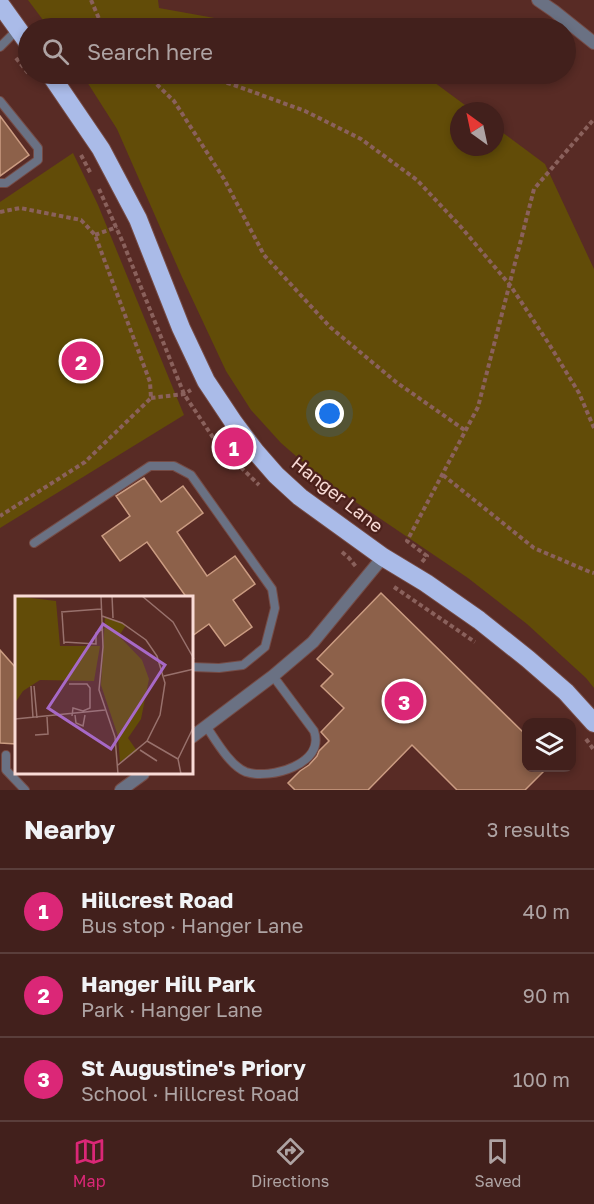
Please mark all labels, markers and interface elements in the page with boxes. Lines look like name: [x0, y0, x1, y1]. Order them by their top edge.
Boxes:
search box: [18, 18, 576, 84]
icon: search: [39, 35, 72, 68]
text: Search here: [87, 38, 213, 65]
north arrow: [450, 102, 504, 156]
pin: 2: [62, 338, 100, 384]
your location: [315, 399, 344, 428]
pin: 1: [214, 424, 254, 470]
street label: Hanger Lane: [287, 452, 388, 537]
inset map: [15, 596, 194, 775]
pin: 3: [384, 678, 424, 724]
map controls: [522, 718, 576, 772]
button: layers: [522, 718, 576, 772]
text: Nearby: [24, 814, 115, 845]
text: 3 results: [487, 817, 570, 841]
text: Hillcrest Road: [81, 886, 233, 913]
text: 1: [38, 899, 49, 923]
text: 40 m: [523, 899, 570, 923]
text: Bus stop · Hanger Lane: [81, 913, 303, 937]
text: Hanger Hill Park: [81, 970, 256, 997]
text: 2: [37, 983, 50, 1007]
text: 90 m: [523, 983, 570, 1007]
text: Park · Hanger Lane: [81, 997, 263, 1021]
text: St Augustine's Priory: [81, 1054, 306, 1081]
text: 3: [37, 1067, 50, 1091]
text: 100 m: [513, 1067, 570, 1091]
text: School · Hillcrest Road: [81, 1081, 299, 1105]
tab: Map: [73, 1135, 106, 1191]
tab: Directions: [251, 1135, 329, 1191]
tab: Saved: [475, 1135, 521, 1191]

